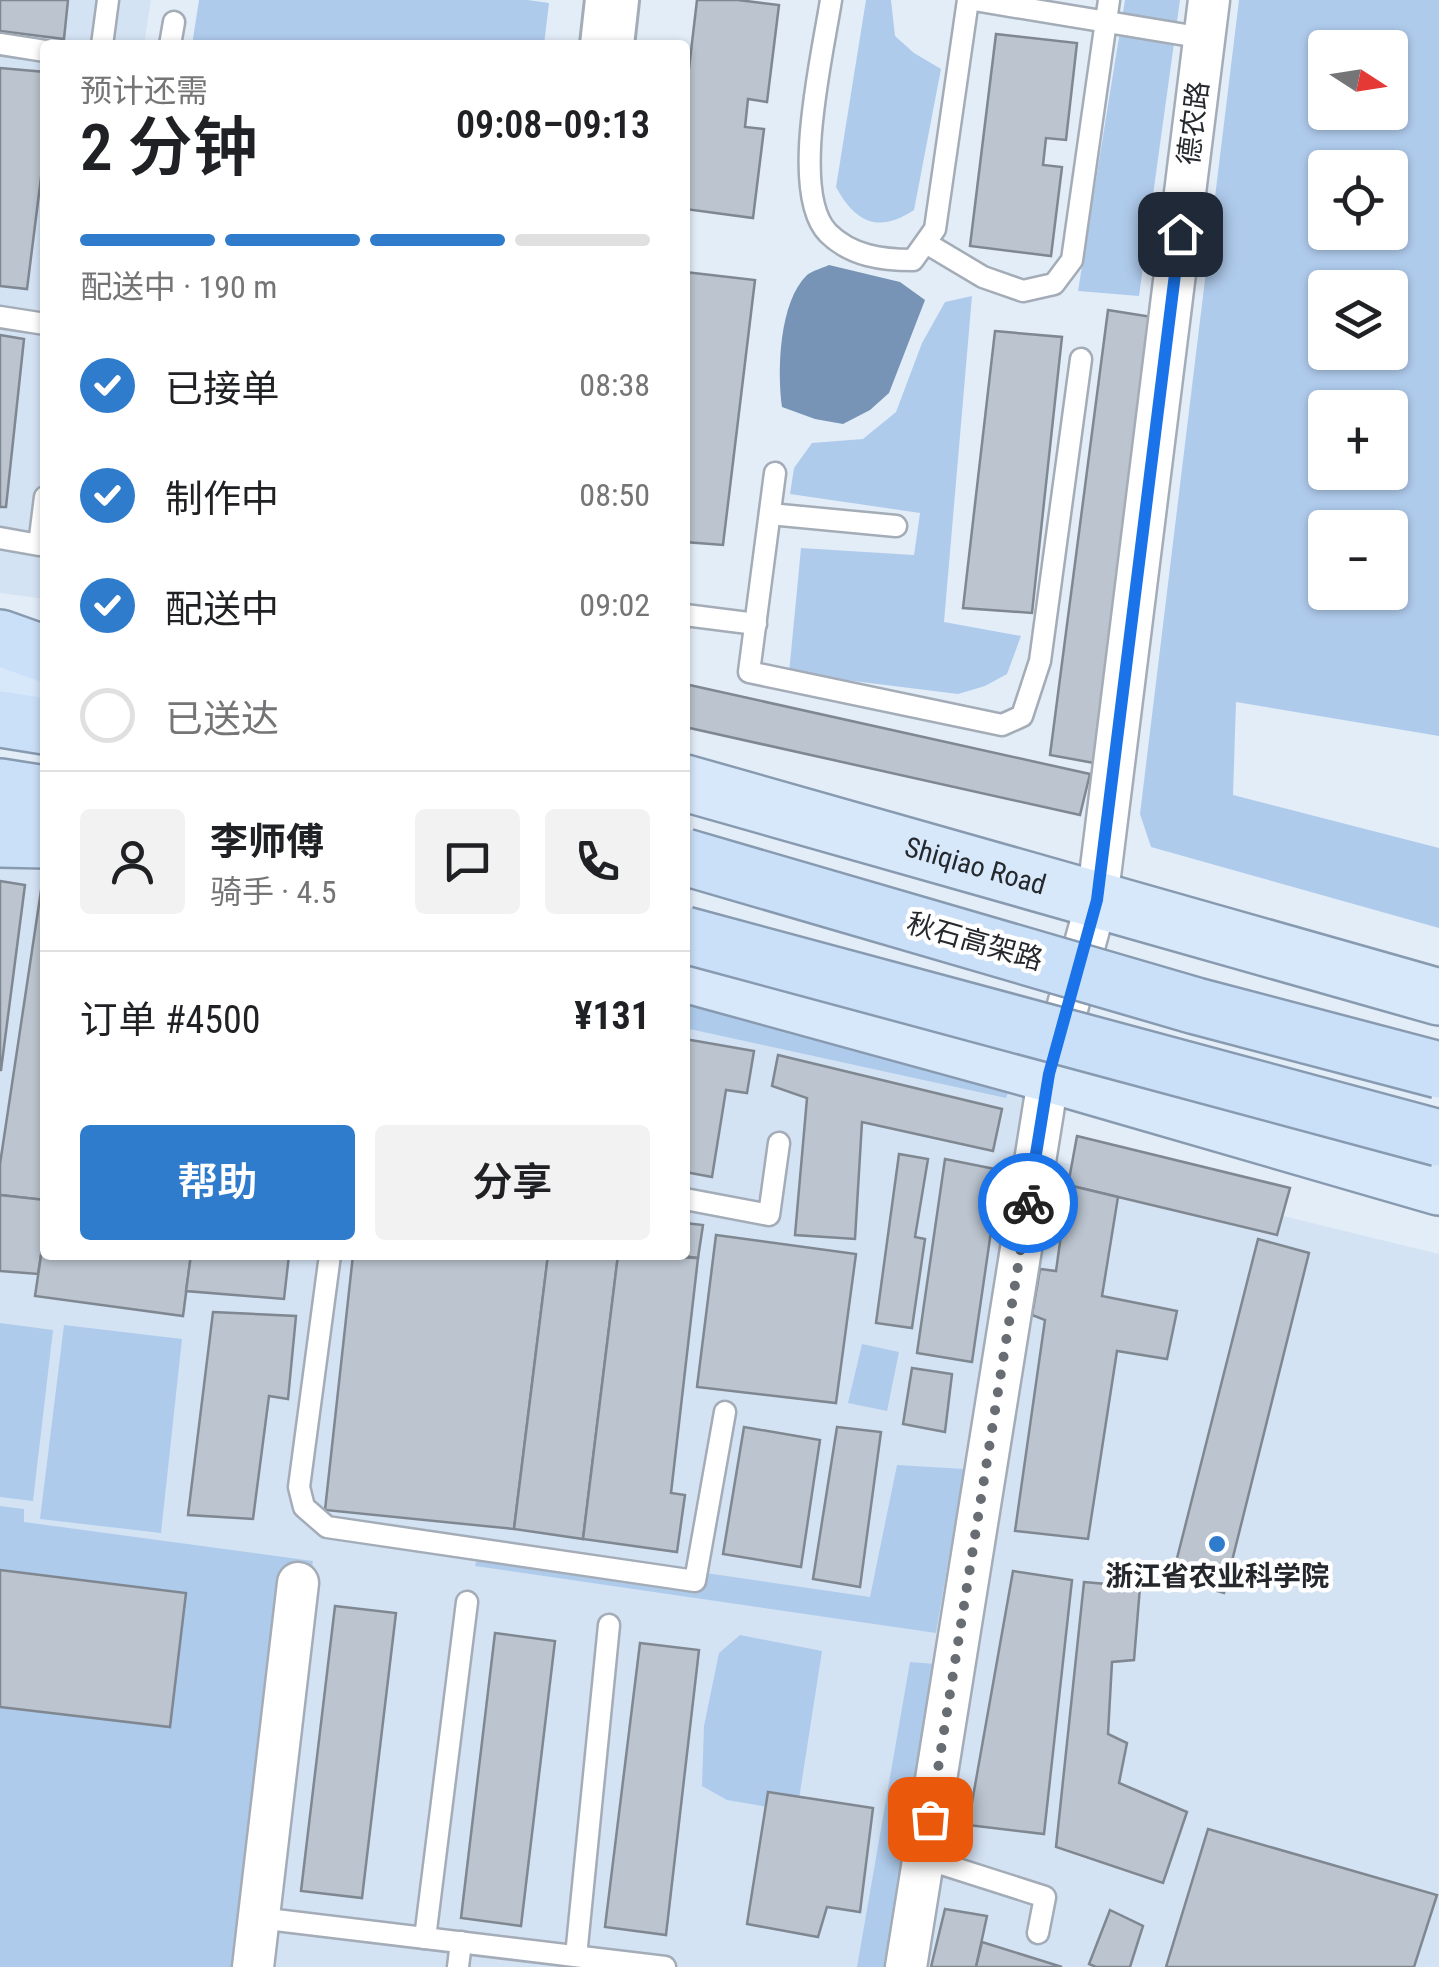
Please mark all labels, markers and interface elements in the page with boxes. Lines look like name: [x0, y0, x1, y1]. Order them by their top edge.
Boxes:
north arrow: [1308, 30, 1408, 130]
map controls: [1308, 30, 1408, 610]
text: 预计还需: [80, 72, 208, 110]
street label: 德农路: [1172, 79, 1215, 167]
text: 09:08–09:13: [456, 103, 650, 147]
text: 2 分钟: [80, 110, 258, 186]
button: locate: [1308, 150, 1408, 250]
pin: [1138, 192, 1223, 277]
icon: home: [1153, 207, 1208, 262]
text: 配送中 · 190 m: [80, 268, 277, 306]
button: layers: [1308, 270, 1408, 370]
icon: check: [80, 358, 135, 413]
text: 08:38: [579, 366, 650, 404]
text: 已接单: [165, 367, 279, 411]
button: +: [1308, 390, 1408, 490]
icon: check: [80, 468, 135, 523]
text: 08:50: [579, 476, 650, 514]
text: 制作中: [165, 477, 279, 521]
button: −: [1308, 510, 1408, 610]
icon: check: [80, 578, 135, 633]
text: 09:02: [579, 586, 650, 624]
text: 配送中: [165, 587, 279, 631]
text: 已送达: [165, 697, 279, 741]
button: person: [80, 809, 185, 914]
button: chat: [415, 809, 520, 914]
button: phone: [545, 809, 650, 914]
text: 李师傅: [210, 820, 324, 864]
street label: Shiqiao Road: [901, 830, 1050, 902]
text: 骑手 · 4.5: [210, 873, 337, 911]
street label: 秋石高架路: [903, 906, 1047, 977]
text: ¥131: [574, 994, 650, 1038]
text: 订单 #4500: [80, 998, 261, 1042]
button: 帮助: [80, 1125, 355, 1240]
button: 分享: [375, 1125, 650, 1240]
courier: [978, 1153, 1078, 1253]
icon: bike: [1001, 1176, 1056, 1231]
marker: 浙江省农业科学院: [1206, 1533, 1228, 1555]
place label: 浙江省农业科学院: [1105, 1560, 1329, 1593]
pin: [888, 1777, 973, 1862]
icon: bag: [903, 1792, 958, 1847]

